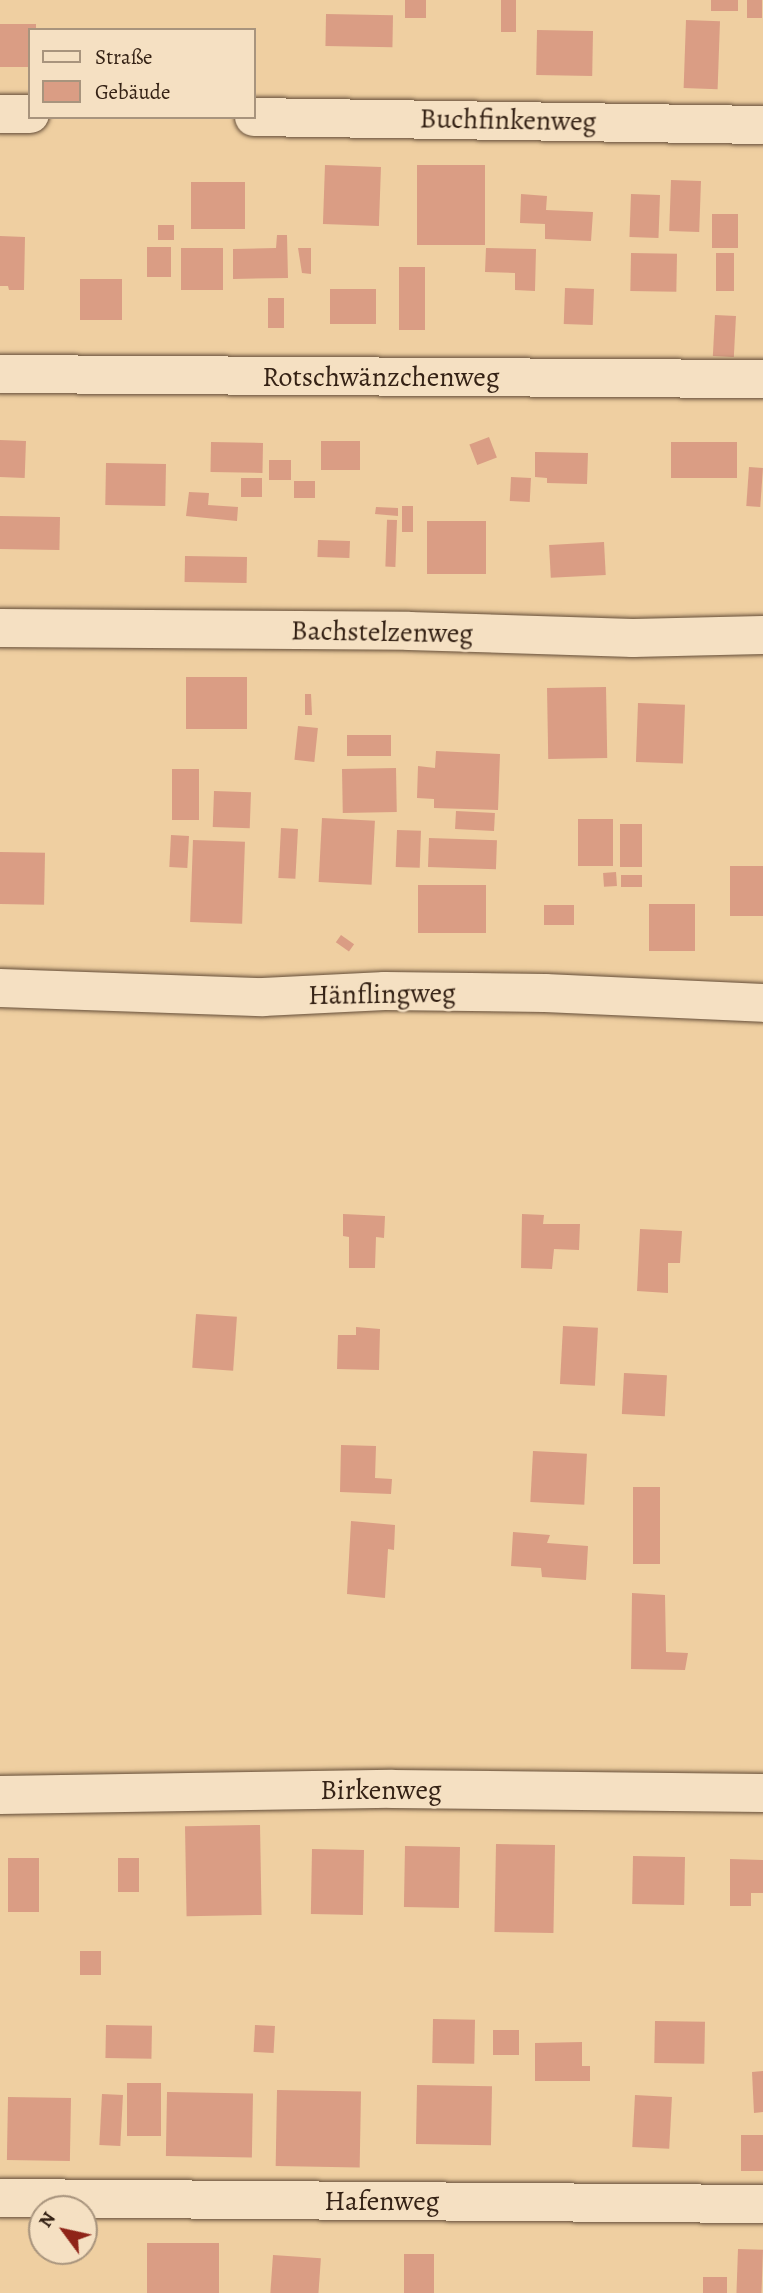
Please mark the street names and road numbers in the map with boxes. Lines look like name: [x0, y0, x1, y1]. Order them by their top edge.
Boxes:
street label: Buchfinkenweg: [419, 102, 597, 138]
street label: Rotschwänzchenweg: [262, 360, 500, 394]
street label: Bachstelzenweg: [291, 614, 473, 650]
street label: Hänflingweg: [308, 976, 456, 1012]
street label: Birkenweg: [320, 1773, 442, 1807]
street label: Hafenweg: [324, 2184, 440, 2218]

